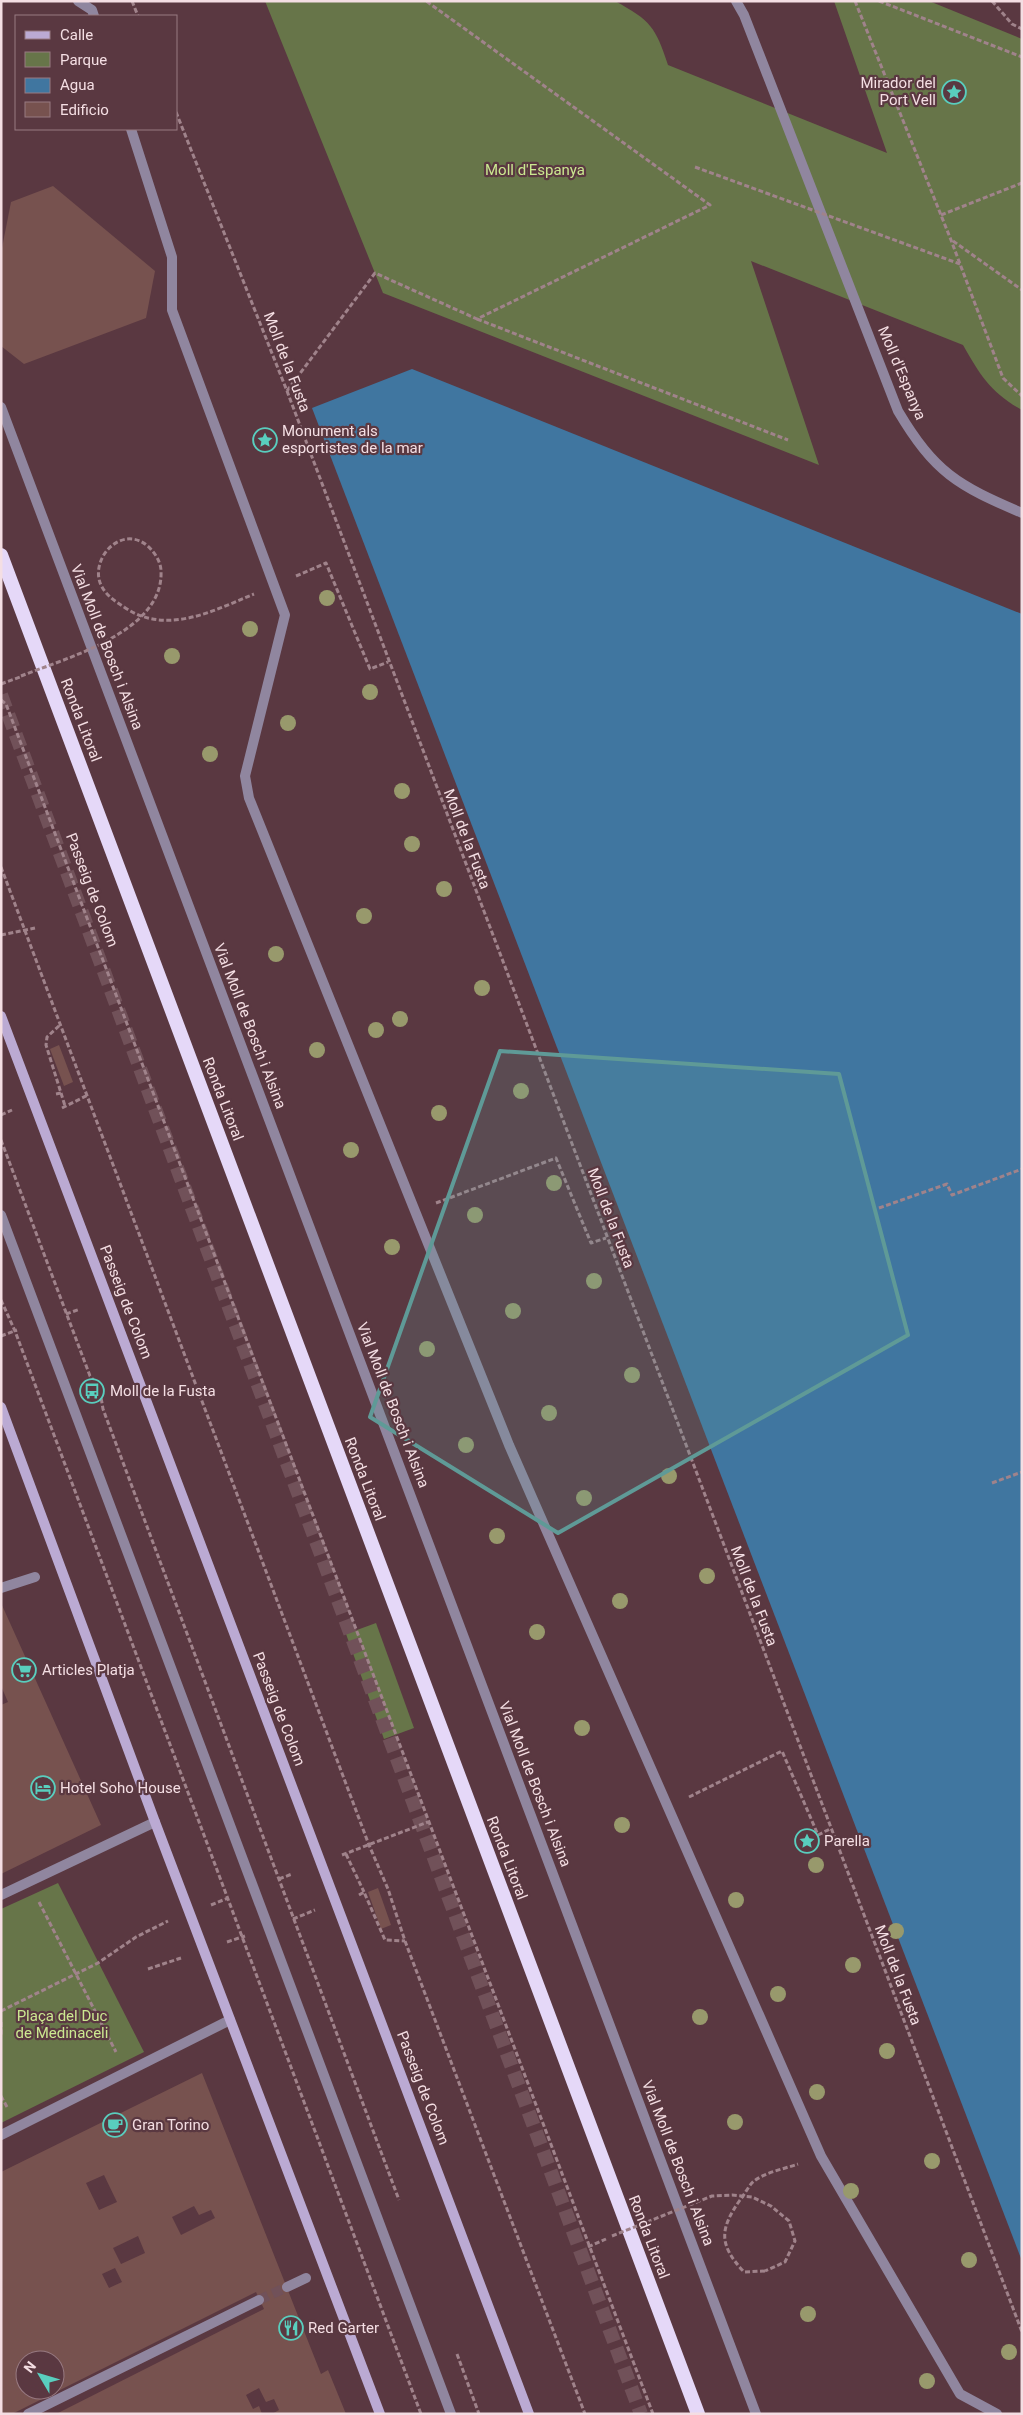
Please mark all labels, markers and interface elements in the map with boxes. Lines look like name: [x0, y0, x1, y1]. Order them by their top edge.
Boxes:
legend: [15, 15, 178, 130]
text: Calle: [60, 26, 93, 44]
text: Parque: [60, 51, 107, 69]
place label: Mirador del Port Vell: [860, 74, 936, 109]
text: Agua: [60, 76, 95, 94]
place icon: Mirador del Port Vell: [941, 79, 967, 105]
text: Edificio: [60, 101, 109, 119]
park label: Moll d'Espanya: [485, 161, 585, 179]
street label: Moll de la Fusta: [260, 310, 314, 414]
street label: Moll d'Espanya: [874, 323, 930, 423]
place label: Monument als esportistes de la mar: [282, 422, 423, 457]
place icon: Monument als esportistes de la mar: [252, 427, 278, 453]
street label: Vial Moll de Bosch i Alsina: [67, 562, 147, 732]
street label: Ronda Litoral: [57, 676, 105, 764]
street label: Moll de la Fusta: [440, 787, 494, 891]
street label: Passeig de Colom: [62, 830, 122, 950]
street label: Vial Moll de Bosch i Alsina: [210, 941, 290, 1111]
street label: Ronda Litoral: [199, 1055, 247, 1143]
street label: Moll de la Fusta: [584, 1166, 638, 1270]
street label: Passeig de Colom: [96, 1242, 156, 1362]
street label: Vial Moll de Bosch i Alsina: [353, 1320, 433, 1490]
bus stop icon: Moll de la Fusta: [79, 1378, 105, 1404]
place label: Moll de la Fusta: [110, 1382, 216, 1400]
street label: Ronda Litoral: [341, 1435, 389, 1523]
street label: Moll de la Fusta: [727, 1544, 781, 1648]
street label: Passeig de Colom: [249, 1649, 309, 1769]
supermarket icon: Articles Platja: [11, 1657, 37, 1683]
place label: Articles Platja: [42, 1661, 135, 1679]
street label: Vial Moll de Bosch i Alsina: [495, 1699, 575, 1869]
hotel icon: Hotel Soho House: [30, 1775, 56, 1801]
place label: Hotel Soho House: [60, 1779, 181, 1797]
street label: Ronda Litoral: [483, 1814, 531, 1902]
place icon: Parella: [794, 1828, 820, 1854]
place label: Parella: [824, 1832, 870, 1850]
street label: Moll de la Fusta: [871, 1923, 925, 2027]
park label: Plaça del Duc de Medinaceli: [16, 2007, 108, 2042]
street label: Passeig de Colom: [393, 2028, 453, 2148]
street label: Vial Moll de Bosch i Alsina: [638, 2078, 718, 2248]
cafe icon: Gran Torino: [102, 2112, 128, 2138]
place label: Gran Torino: [132, 2116, 209, 2134]
street label: Ronda Litoral: [625, 2193, 673, 2281]
restaurant icon: Red Garter: [278, 2315, 304, 2341]
place label: Red Garter: [308, 2319, 379, 2337]
north arrow: [15, 2350, 65, 2400]
text: N: [20, 2358, 39, 2376]

